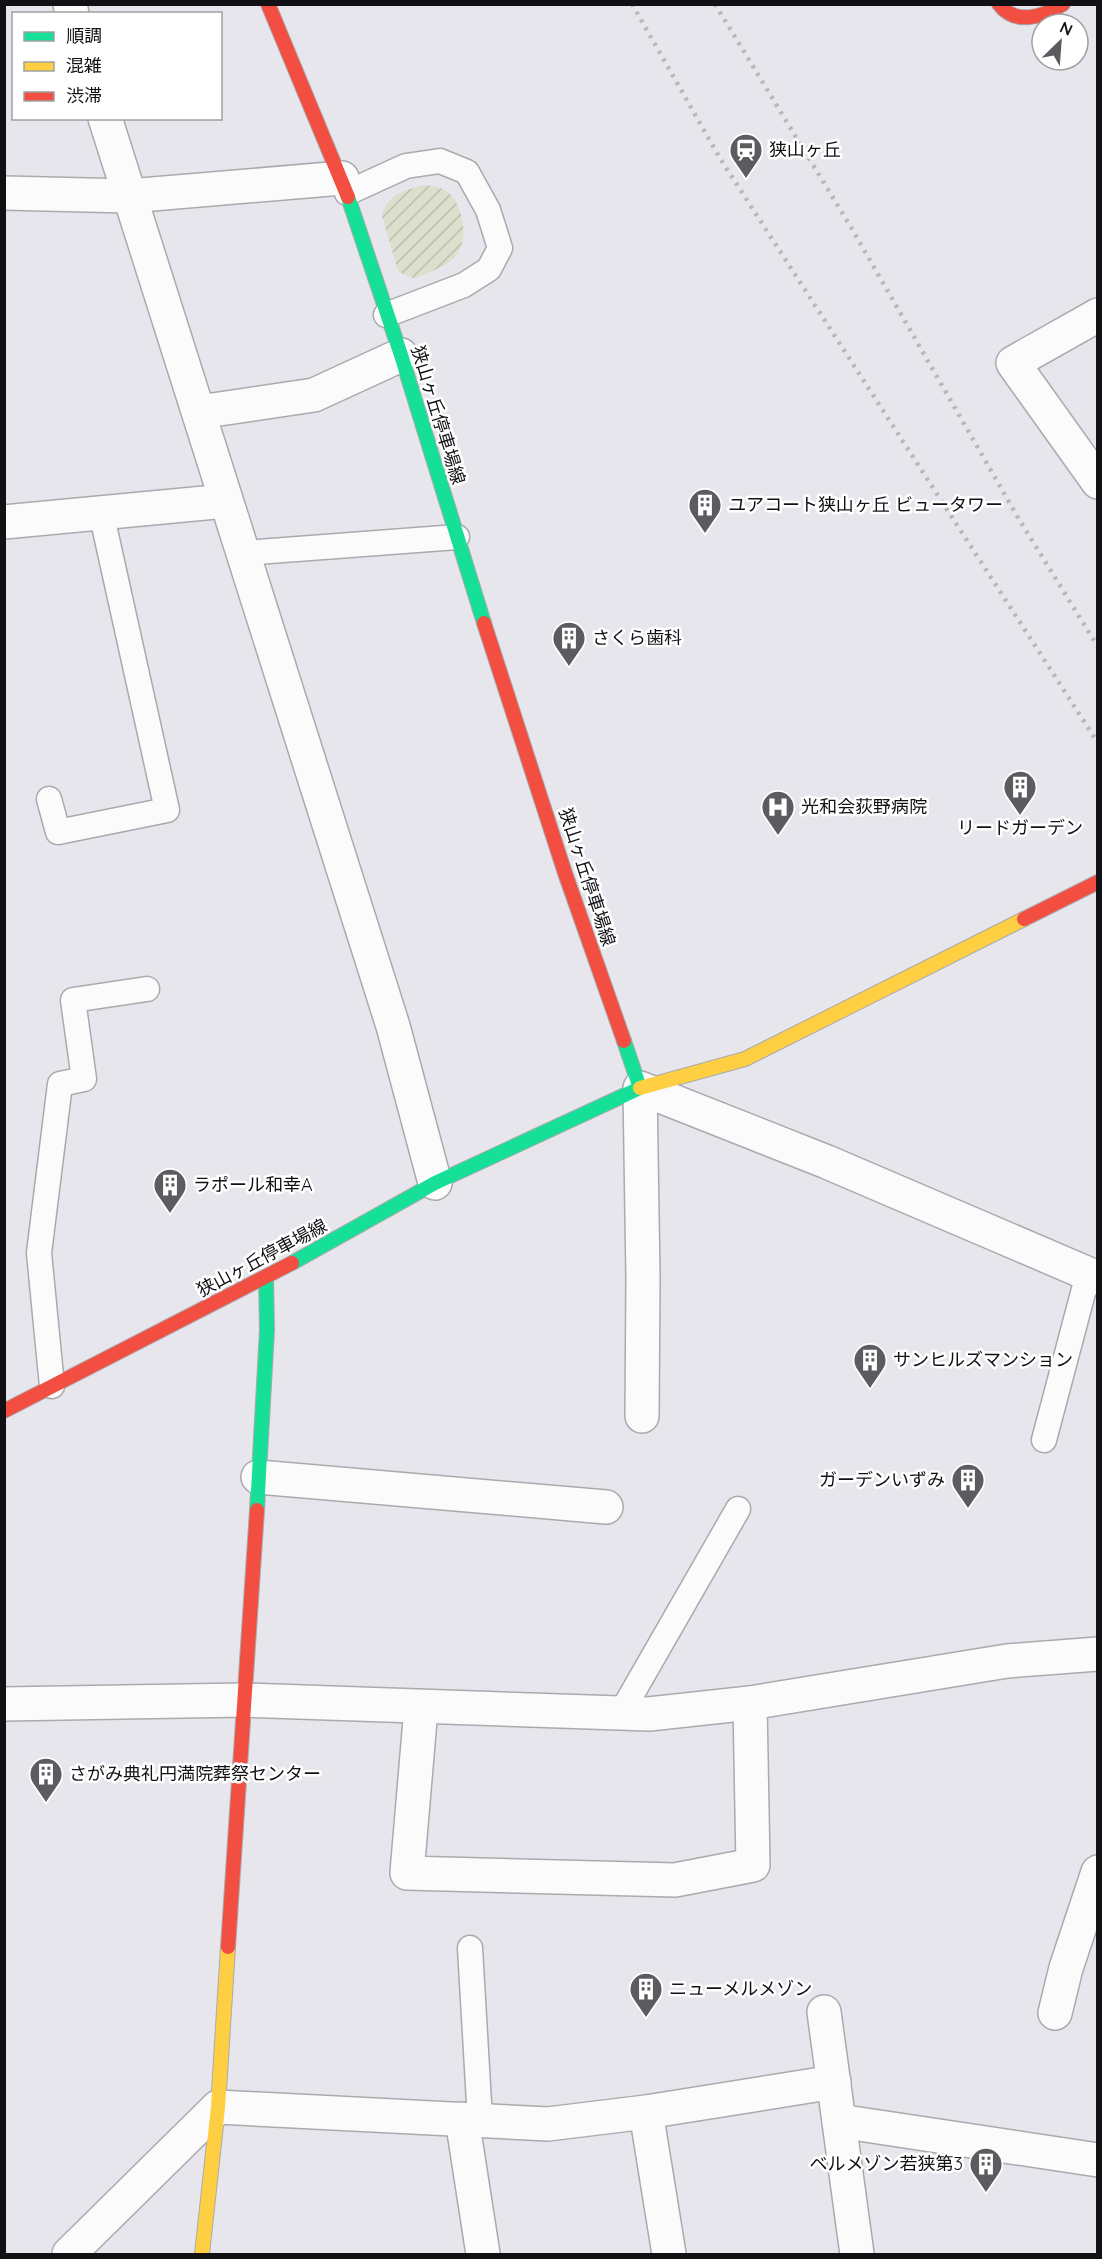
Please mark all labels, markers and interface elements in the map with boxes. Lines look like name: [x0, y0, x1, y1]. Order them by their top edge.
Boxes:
legend: [12, 12, 222, 120]
north arrow: [1030, 12, 1090, 72]
text: N: [1057, 17, 1076, 40]
text: 順調: [66, 24, 102, 47]
text: 混雑: [66, 54, 102, 77]
text: 渋滞: [66, 84, 102, 107]
station icon: 狭山ヶ丘: [728, 132, 764, 179]
place label: 狭山ヶ丘: [769, 138, 841, 161]
street label: 狭山ヶ丘停車場線: [406, 343, 471, 487]
building icon: ユアコート狭山ヶ丘 ビュータワー: [687, 487, 723, 534]
place label: ユアコート狭山ヶ丘 ビュータワー: [728, 493, 1003, 516]
building icon: さくら歯科: [551, 620, 587, 667]
place label: さくら歯科: [592, 626, 682, 649]
building icon: リードガーデン: [1002, 769, 1038, 816]
hospital icon: 光和会荻野病院: [760, 789, 796, 836]
place label: 光和会荻野病院: [801, 795, 927, 818]
street label: 狭山ヶ丘停車場線: [554, 805, 621, 949]
place label: リードガーデン: [957, 816, 1083, 839]
building icon: ラポール和幸A: [152, 1167, 188, 1214]
place label: ラポール和幸A: [193, 1173, 313, 1196]
street label: 狭山ヶ丘停車場線: [193, 1214, 331, 1302]
building icon: サンヒルズマンション: [852, 1342, 888, 1389]
place label: サンヒルズマンション: [893, 1348, 1073, 1371]
building icon: ガーデンいずみ: [950, 1462, 986, 1509]
place label: ガーデンいずみ: [819, 1468, 945, 1491]
building icon: さがみ典礼円満院葬祭センター: [28, 1756, 64, 1803]
place label: さがみ典礼円満院葬祭センター: [69, 1762, 321, 1785]
building icon: ニューメルメゾン: [628, 1971, 664, 2018]
place label: ニューメルメゾン: [669, 1977, 812, 2000]
building icon: ベルメゾン若狭第3: [968, 2146, 1004, 2193]
place label: ベルメゾン若狭第3: [810, 2152, 963, 2175]

